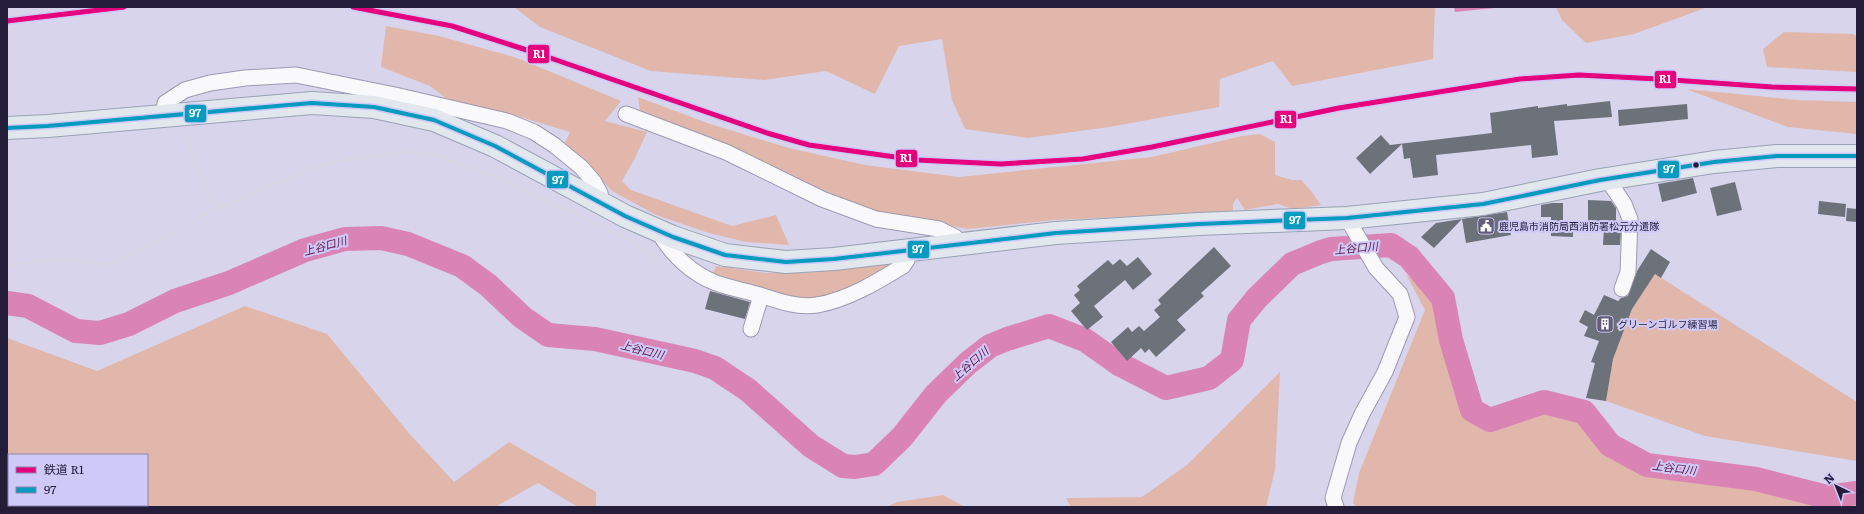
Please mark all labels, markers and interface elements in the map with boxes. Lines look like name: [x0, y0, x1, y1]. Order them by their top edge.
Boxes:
line badge: R1: [527, 44, 550, 64]
text: R1: [533, 45, 546, 61]
line badge: R1: [1654, 70, 1677, 89]
text: R1: [1659, 70, 1672, 86]
line badge: 97: [184, 104, 207, 123]
text: 97: [189, 104, 201, 120]
line badge: R1: [1274, 110, 1297, 129]
text: R1: [1280, 110, 1293, 126]
line badge: R1: [895, 149, 918, 168]
text: R1: [900, 149, 913, 165]
line badge: 97: [1657, 160, 1680, 179]
text: 97: [1663, 160, 1675, 176]
unlabelled marker: [1691, 160, 1701, 170]
line badge: 97: [546, 170, 569, 189]
text: 97: [552, 171, 564, 187]
line badge: 97: [1283, 211, 1306, 230]
text: 97: [1289, 211, 1301, 227]
public building icon: 鹿児島市消防局西消防署松元分遣隊: [1476, 216, 1496, 236]
place label: 鹿児島市消防局西消防署松元分遣隊: [1499, 218, 1660, 233]
water label: 上谷口川: [301, 231, 349, 258]
water label: 上谷口川: [1333, 237, 1380, 257]
line badge: 97: [907, 240, 930, 259]
text: 97: [912, 240, 924, 256]
building icon: グリーンゴルフ練習場: [1595, 314, 1615, 334]
place label: グリーンゴルフ練習場: [1618, 316, 1718, 331]
water label: 上谷口川: [619, 336, 666, 362]
water label: 上谷口川: [947, 342, 992, 384]
legend: [8, 454, 148, 506]
water label: 上谷口川: [1651, 456, 1698, 478]
text: 鉄道 R1: [44, 460, 84, 478]
north arrow: [1816, 466, 1856, 506]
text: N: [1820, 469, 1837, 487]
text: 97: [44, 480, 56, 498]

